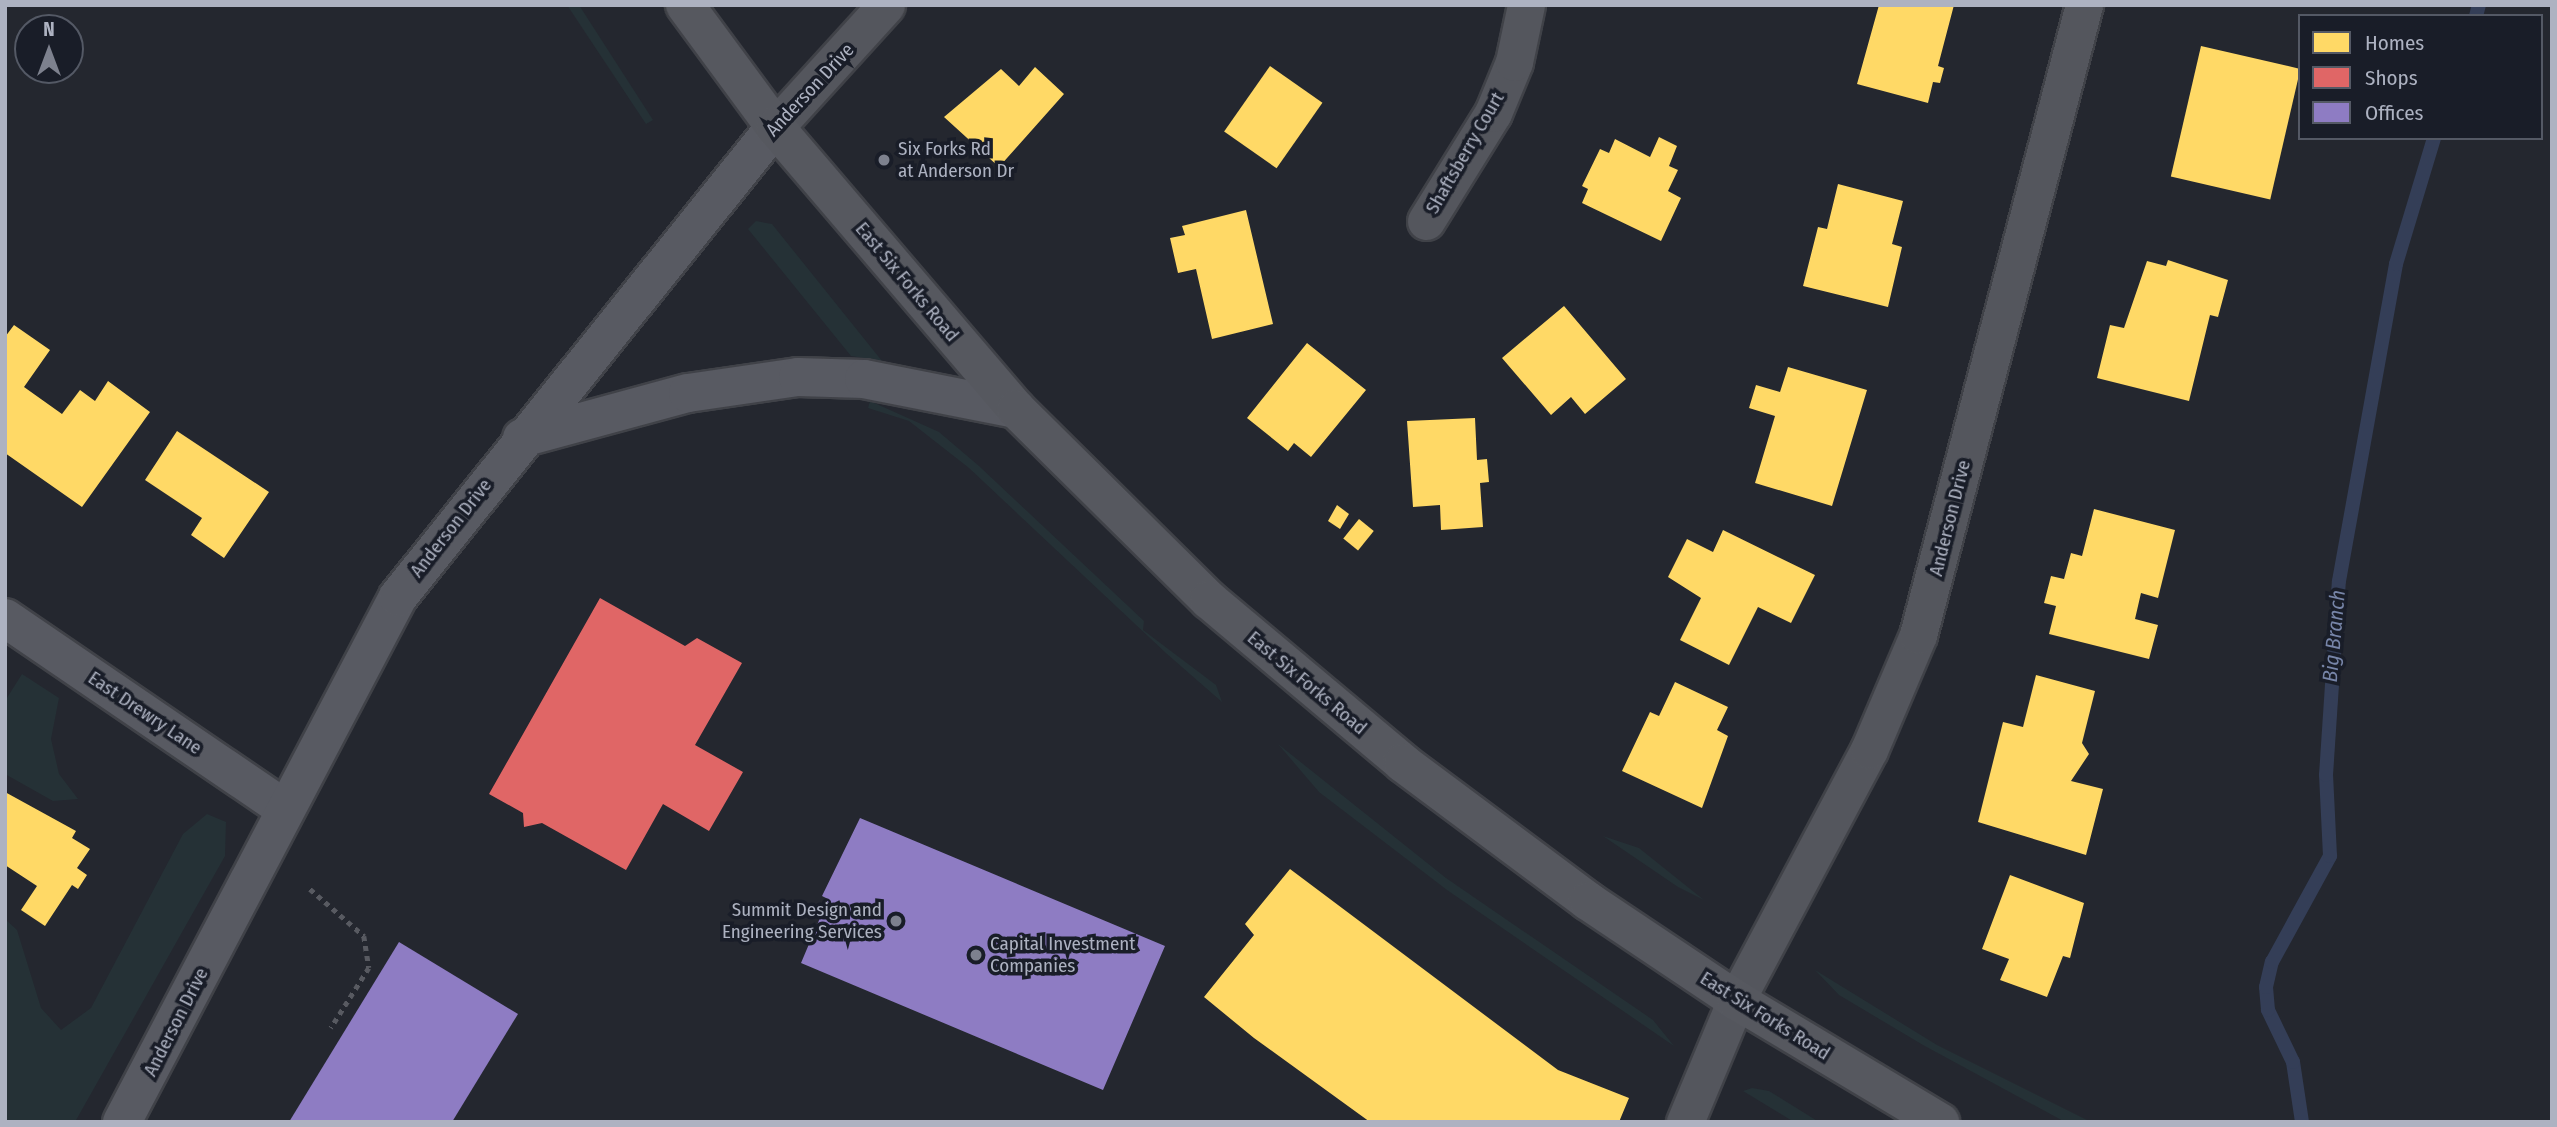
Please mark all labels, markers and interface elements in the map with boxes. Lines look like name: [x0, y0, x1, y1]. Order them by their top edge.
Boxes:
north arrow: [14, 14, 84, 84]
legend: [2298, 14, 2543, 140]
text: N: [43, 18, 55, 41]
text: Homes: [2365, 30, 2424, 56]
street label: Anderson Drive: [761, 39, 859, 141]
text: Shops: [2365, 65, 2418, 91]
street label: Shaftsberry Court: [1421, 88, 1509, 218]
text: Offices: [2365, 100, 2424, 126]
place label: Six Forks Rd at Anderson Dr: [898, 138, 1014, 182]
marker: Six Forks Rd at Anderson Dr: [876, 152, 892, 168]
street label: East Six Forks Road: [850, 218, 964, 346]
street label: Anderson Drive: [1925, 458, 1975, 578]
street label: Anderson Drive: [405, 474, 497, 582]
water label: Big Branch: [2317, 589, 2351, 683]
street label: East Six Forks Road: [1243, 626, 1371, 740]
street label: East Drewry Lane: [84, 667, 206, 759]
place label: Summit Design and Engineering Services: [722, 899, 882, 943]
marker: Summit Design and Engineering Services: [888, 913, 904, 929]
place label: Capital Investment Companies: [990, 933, 1136, 977]
marker: Capital Investment Companies: [968, 947, 984, 963]
street label: Anderson Drive: [139, 964, 213, 1080]
street label: East Six Forks Road: [1696, 967, 1834, 1065]

